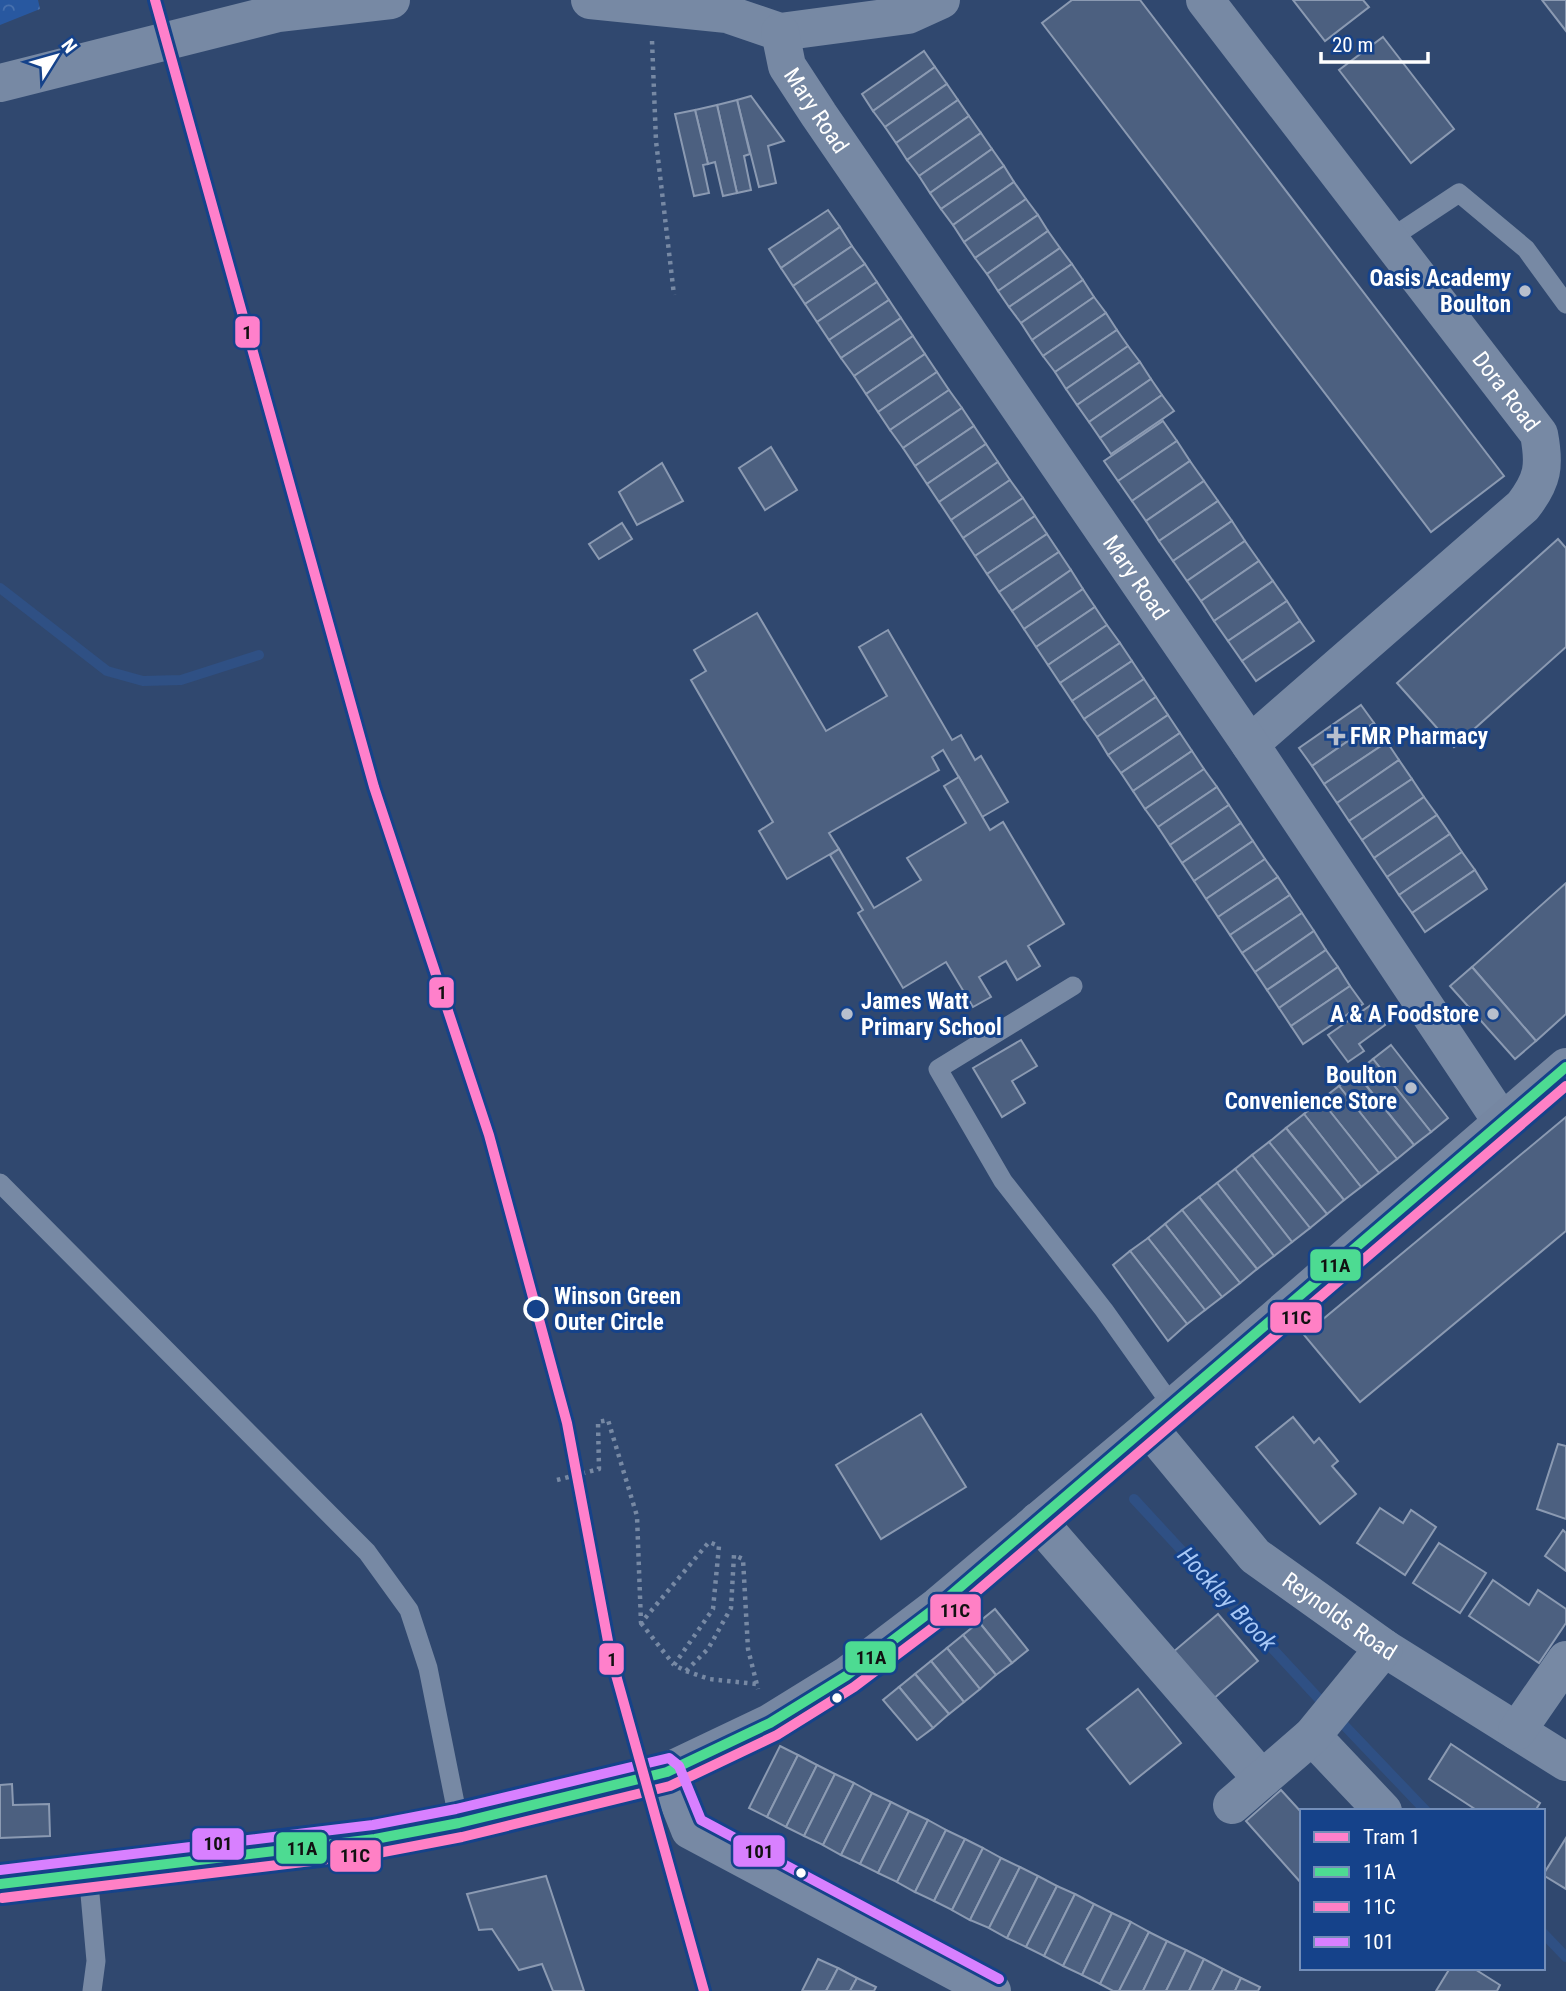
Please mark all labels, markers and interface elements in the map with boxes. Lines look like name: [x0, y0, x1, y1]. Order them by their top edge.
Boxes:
north arrow: [21, 21, 91, 91]
scale bar: [1321, 21, 1428, 65]
text: 20 m: [1332, 33, 1373, 57]
text: N: [56, 35, 82, 58]
street label: Mary Road: [778, 63, 855, 158]
place label: Oasis Academy Boulton: [1369, 265, 1512, 318]
marker: Oasis Academy Boulton: [1517, 283, 1533, 299]
line badge: 1: [234, 315, 261, 349]
text: 1: [242, 321, 252, 344]
street label: Dora Road: [1467, 346, 1546, 437]
street label: Mary Road: [1097, 530, 1174, 625]
place label: FMR Pharmacy: [1350, 723, 1489, 750]
marker: FMR Pharmacy: [1328, 728, 1344, 744]
line badge: 1: [428, 976, 455, 1009]
text: 1: [437, 981, 447, 1004]
place label: James Watt Primary School: [861, 988, 1002, 1041]
place label: A & A Foodstore: [1330, 1001, 1479, 1028]
marker: James Watt Primary School: [839, 1006, 855, 1022]
marker: A & A Foodstore: [1485, 1006, 1501, 1022]
place label: Boulton Convenience Store: [1225, 1062, 1397, 1115]
marker: Boulton Convenience Store: [1403, 1080, 1419, 1096]
line badge: 11A: [1309, 1248, 1362, 1282]
text: 11A: [1320, 1254, 1351, 1277]
place label: Winson Green Outer Circle: [554, 1283, 681, 1336]
marker: Winson Green Outer Circle: [524, 1297, 548, 1321]
line badge: 11C: [1269, 1301, 1323, 1334]
text: 11C: [1281, 1306, 1311, 1329]
water label: Hockley Brook: [1172, 1541, 1283, 1657]
street label: Reynolds Road: [1277, 1566, 1402, 1666]
line badge: 11C: [929, 1593, 982, 1627]
text: 11C: [940, 1599, 970, 1622]
line badge: 11A: [844, 1640, 897, 1674]
line badge: 1: [598, 1642, 625, 1676]
text: 11A: [856, 1646, 887, 1669]
text: 1: [607, 1648, 617, 1671]
unlabelled marker: [830, 1691, 844, 1705]
legend: [1300, 1809, 1545, 1970]
text: Tram 1: [1363, 1825, 1420, 1849]
line badge: 101: [191, 1827, 245, 1861]
line badge: 11A: [275, 1831, 328, 1865]
text: 101: [204, 1832, 232, 1855]
line badge: 101: [732, 1834, 786, 1868]
text: 11A: [287, 1837, 318, 1860]
line badge: 11C: [329, 1839, 382, 1873]
text: 101: [745, 1840, 773, 1863]
text: 11C: [340, 1844, 370, 1867]
text: 11A: [1363, 1860, 1396, 1884]
unlabelled marker: [794, 1866, 808, 1880]
text: 11C: [1363, 1895, 1396, 1919]
text: 101: [1363, 1930, 1394, 1954]

